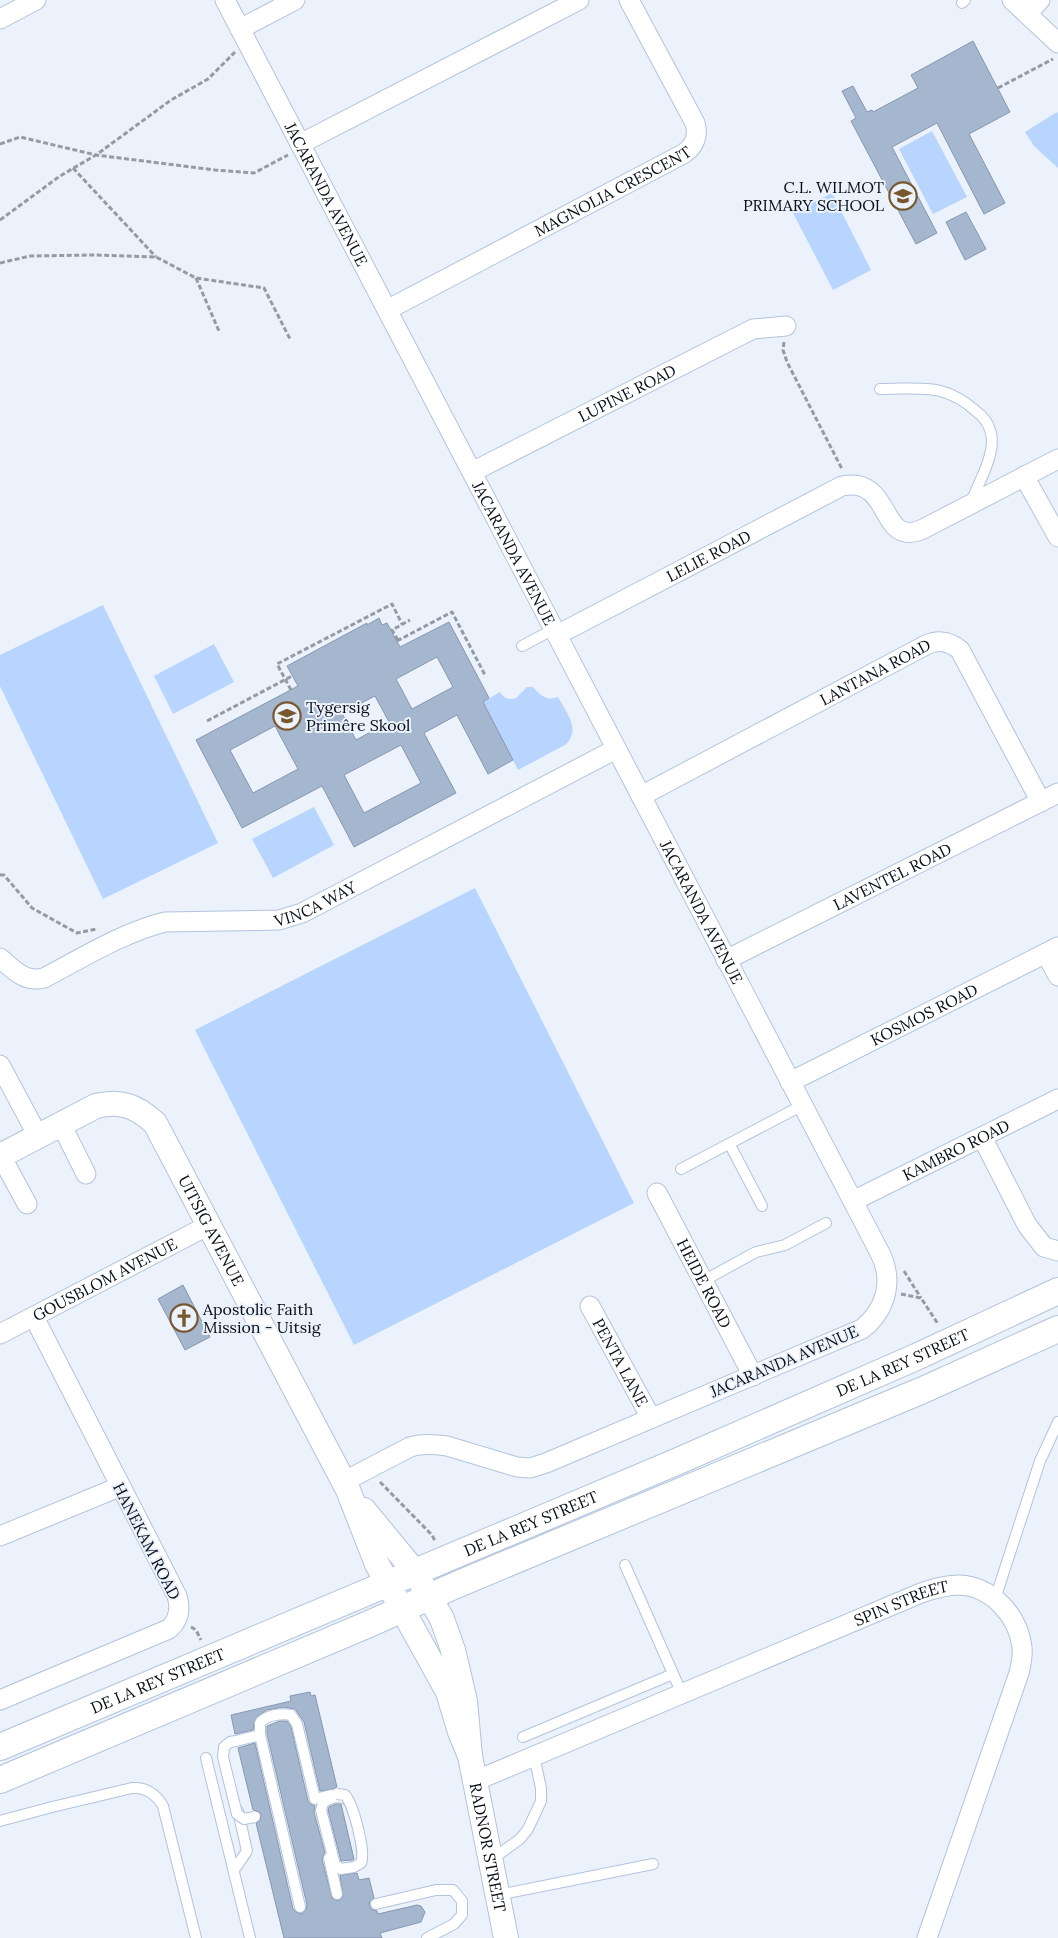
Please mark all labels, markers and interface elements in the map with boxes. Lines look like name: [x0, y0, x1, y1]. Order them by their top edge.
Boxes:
street label: JACARANDA AVENUE: [280, 118, 372, 269]
street label: MAGNOLIA CRESCENT: [531, 141, 695, 241]
place label: C.L. WILMOT PRIMARY SCHOOL: [743, 177, 884, 215]
school or university icon: C.L. WILMOT PRIMARY SCHOOL: [888, 181, 918, 211]
street label: LUPINE ROAD: [575, 360, 679, 426]
street label: JACARANDA AVENUE: [468, 477, 560, 628]
street label: LELIE ROAD: [663, 525, 754, 586]
street label: LANTANA ROAD: [816, 634, 934, 709]
place label: Tygersig Primêre Skool: [306, 697, 410, 735]
school or university icon: Tygersig Primêre Skool: [272, 701, 302, 731]
street label: JACARANDA AVENUE: [655, 836, 748, 987]
street label: LAVENTEL ROAD: [830, 838, 955, 915]
street label: VINCA WAY: [271, 876, 360, 931]
street label: KOSMOS ROAD: [867, 979, 981, 1050]
street label: KAMBRO ROAD: [899, 1115, 1013, 1185]
street label: UITSIG AVENUE: [174, 1171, 249, 1289]
street label: GOUSBLOM AVENUE: [29, 1234, 180, 1325]
street label: HEIDE ROAD: [673, 1235, 736, 1332]
place label: Apostolic Faith Mission - Uitsig: [202, 1299, 322, 1337]
church icon: Apostolic Faith Mission - Uitsig: [169, 1303, 199, 1333]
street label: PENTA LANE: [588, 1315, 653, 1410]
street label: JACARANDA AVENUE: [706, 1321, 861, 1402]
street label: DE LA REY STREET: [833, 1324, 972, 1401]
street label: HANEKAM ROAD: [109, 1479, 185, 1603]
street label: DE LA REY STREET: [461, 1486, 601, 1560]
street label: SPIN STREET: [851, 1576, 950, 1630]
street label: DE LA REY STREET: [87, 1643, 228, 1718]
street label: RADNOR STREET: [466, 1781, 511, 1914]

